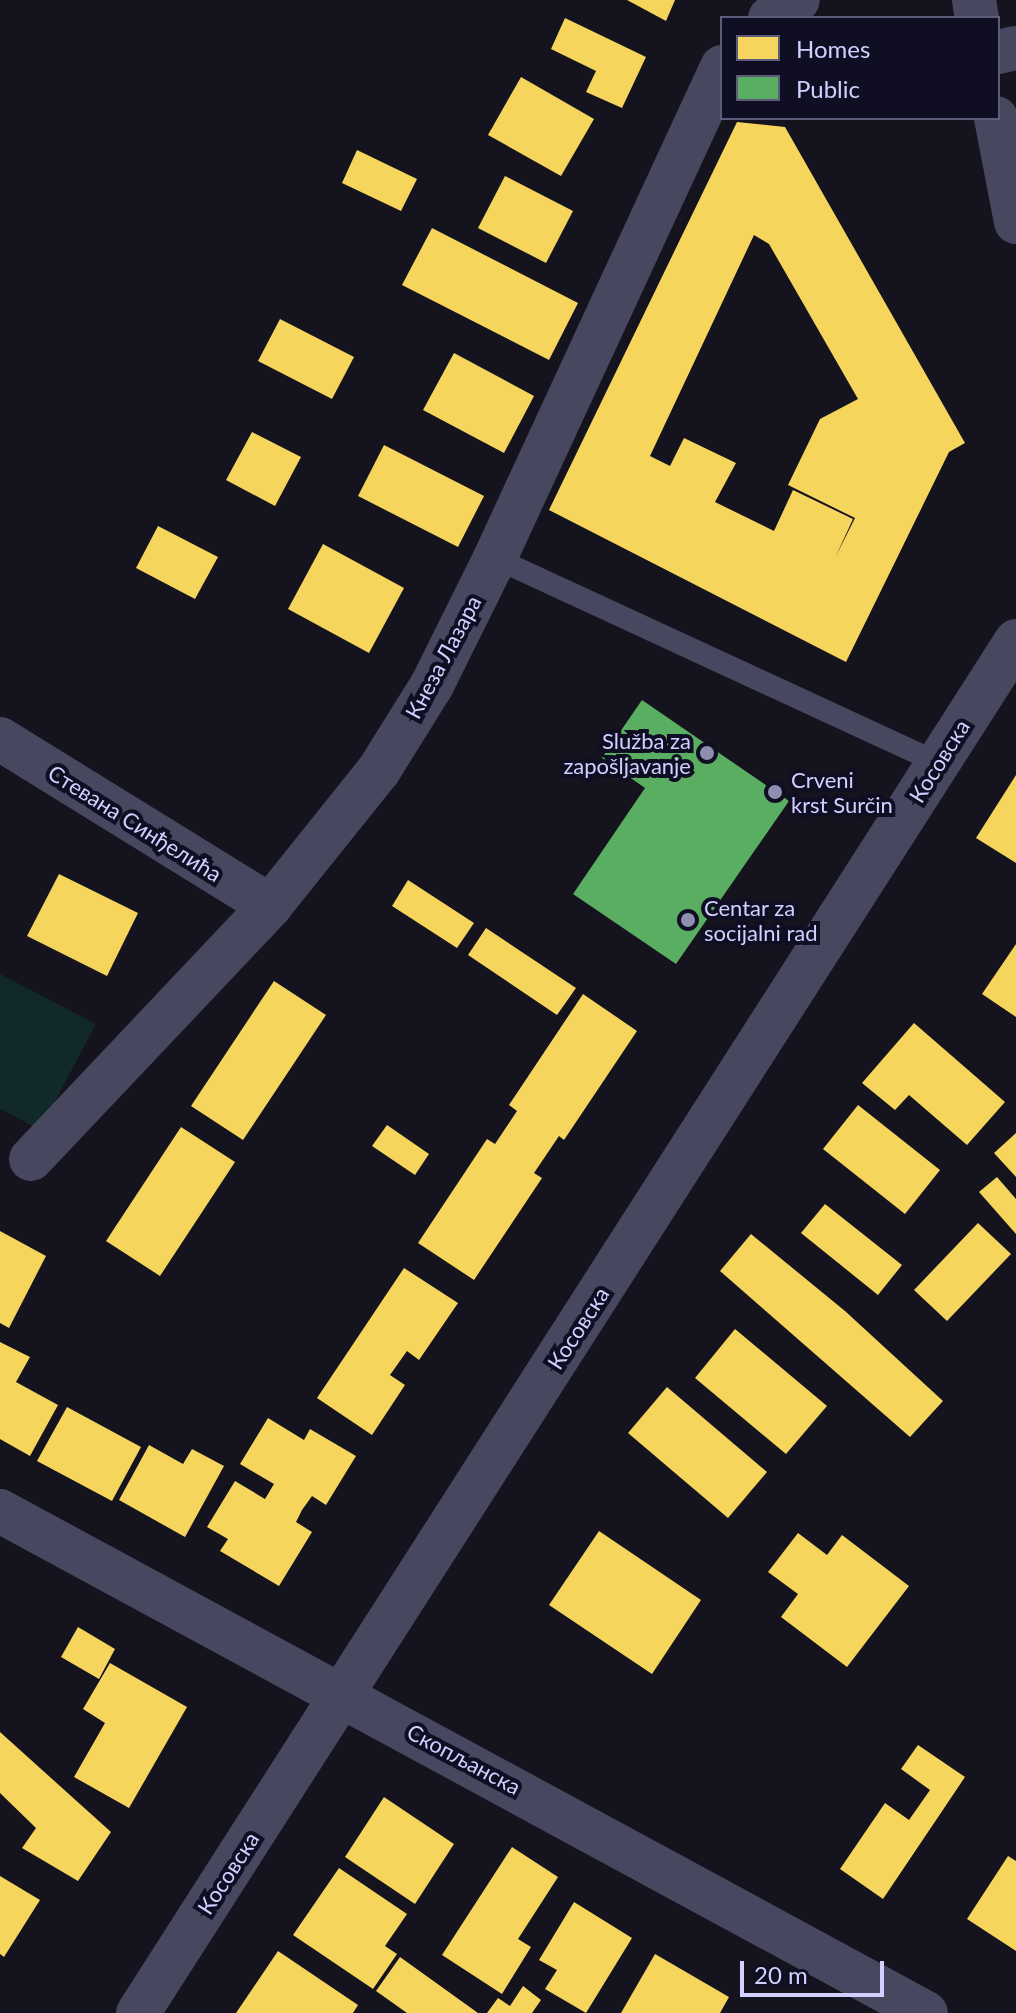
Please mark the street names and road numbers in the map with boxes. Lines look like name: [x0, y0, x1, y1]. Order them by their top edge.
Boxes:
street label: Кнеза Лазара: [399, 591, 487, 723]
street label: Косовска: [903, 715, 975, 807]
street label: Стевана Синђелића: [43, 759, 227, 887]
street label: Косовска: [542, 1282, 614, 1374]
street label: Скопљанска: [403, 1718, 525, 1800]
street label: Косовска: [192, 1827, 264, 1919]

